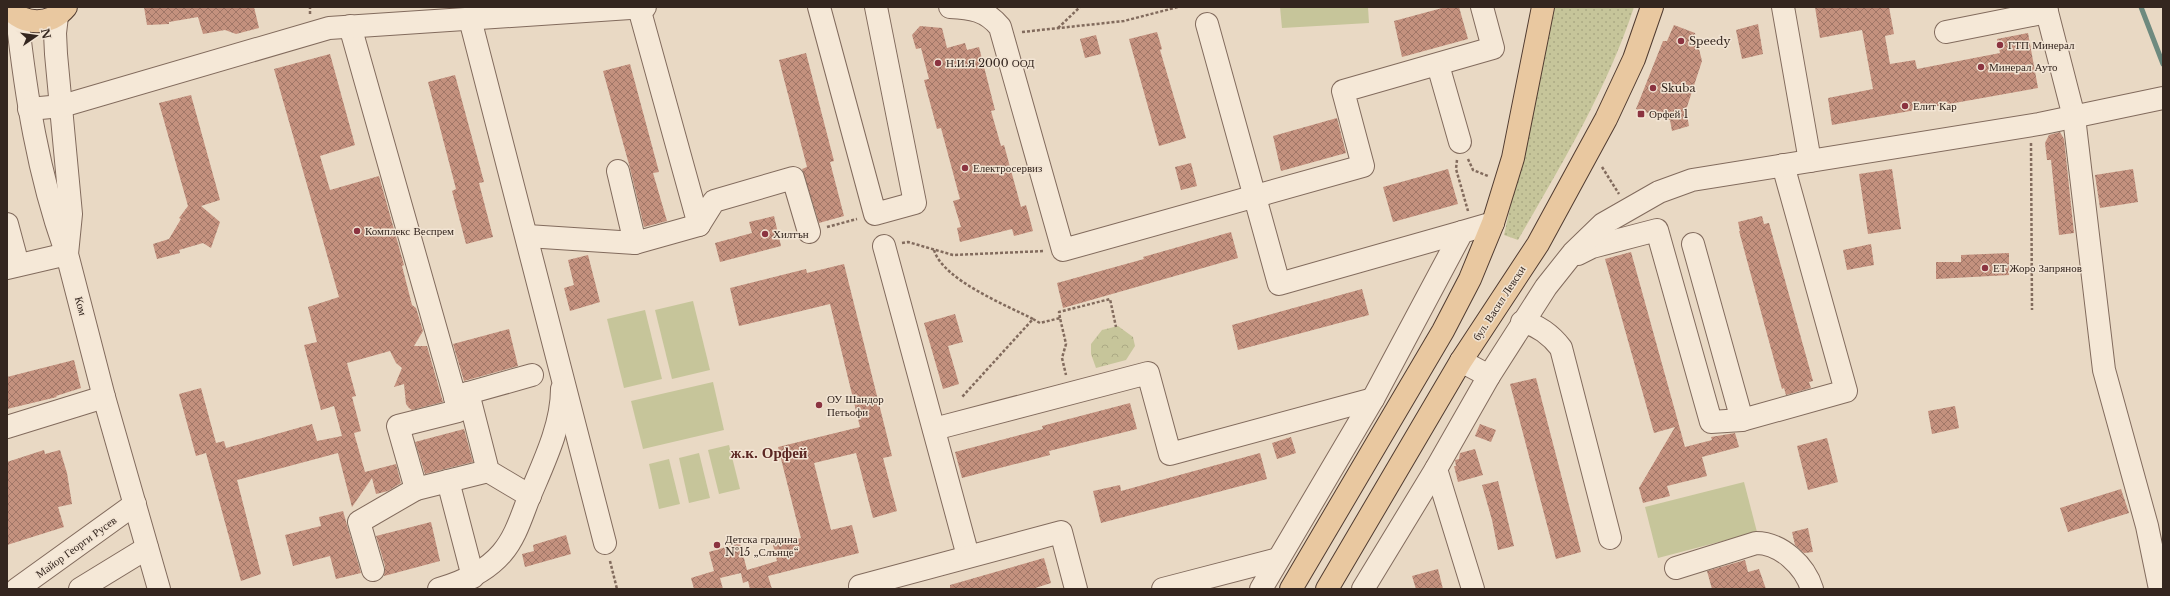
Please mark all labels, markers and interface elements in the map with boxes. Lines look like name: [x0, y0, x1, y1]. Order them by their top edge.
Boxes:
north arrow: [16, 16, 56, 56]
text: N: [38, 27, 54, 41]
place label: Speedy: [1689, 34, 1731, 48]
marker: Speedy: [1676, 36, 1686, 46]
place label: ГТП Минерал: [2008, 38, 2075, 52]
marker: ГТП Минерал: [1995, 40, 2005, 50]
place label: Н.И.Я 2000 ООД: [946, 56, 1035, 70]
marker: Н.И.Я 2000 ООД: [933, 58, 943, 68]
place label: Минерал Ауто: [1989, 60, 2058, 74]
marker: Минерал Ауто: [1976, 62, 1986, 72]
place label: Skuba: [1661, 81, 1696, 95]
marker: Skuba: [1648, 83, 1658, 93]
place label: Елит Кар: [1913, 99, 1957, 113]
marker: Елит Кар: [1900, 101, 1910, 111]
place label: Орфей 1: [1649, 107, 1688, 121]
marker: Орфей 1: [1636, 109, 1646, 119]
place label: Електросервиз: [973, 161, 1042, 175]
marker: Електросервиз: [960, 163, 970, 173]
place label: Комплекс Веспрем: [365, 224, 454, 238]
marker: Комплекс Веспрем: [352, 226, 362, 236]
place label: Хилтън: [773, 227, 809, 241]
marker: Хилтън: [760, 229, 770, 239]
place label: ЕТ Жоро Запрянов: [1993, 261, 2082, 275]
street label: бул. Васил Левски: [1469, 263, 1529, 343]
marker: ЕТ Жоро Запрянов: [1980, 263, 1990, 273]
street label: Ком: [72, 295, 90, 317]
place label: ОУ Шандор Петьофи: [827, 392, 884, 419]
marker: ОУ Шандор Петьофи: [814, 400, 824, 410]
district label: ж.к. Орфей: [731, 443, 808, 462]
street label: Майор Георги Русев: [33, 513, 119, 581]
place label: Детска градина №15 „Слънце“: [725, 532, 799, 559]
marker: Детска градина №15 „Слънце“: [712, 540, 722, 550]

